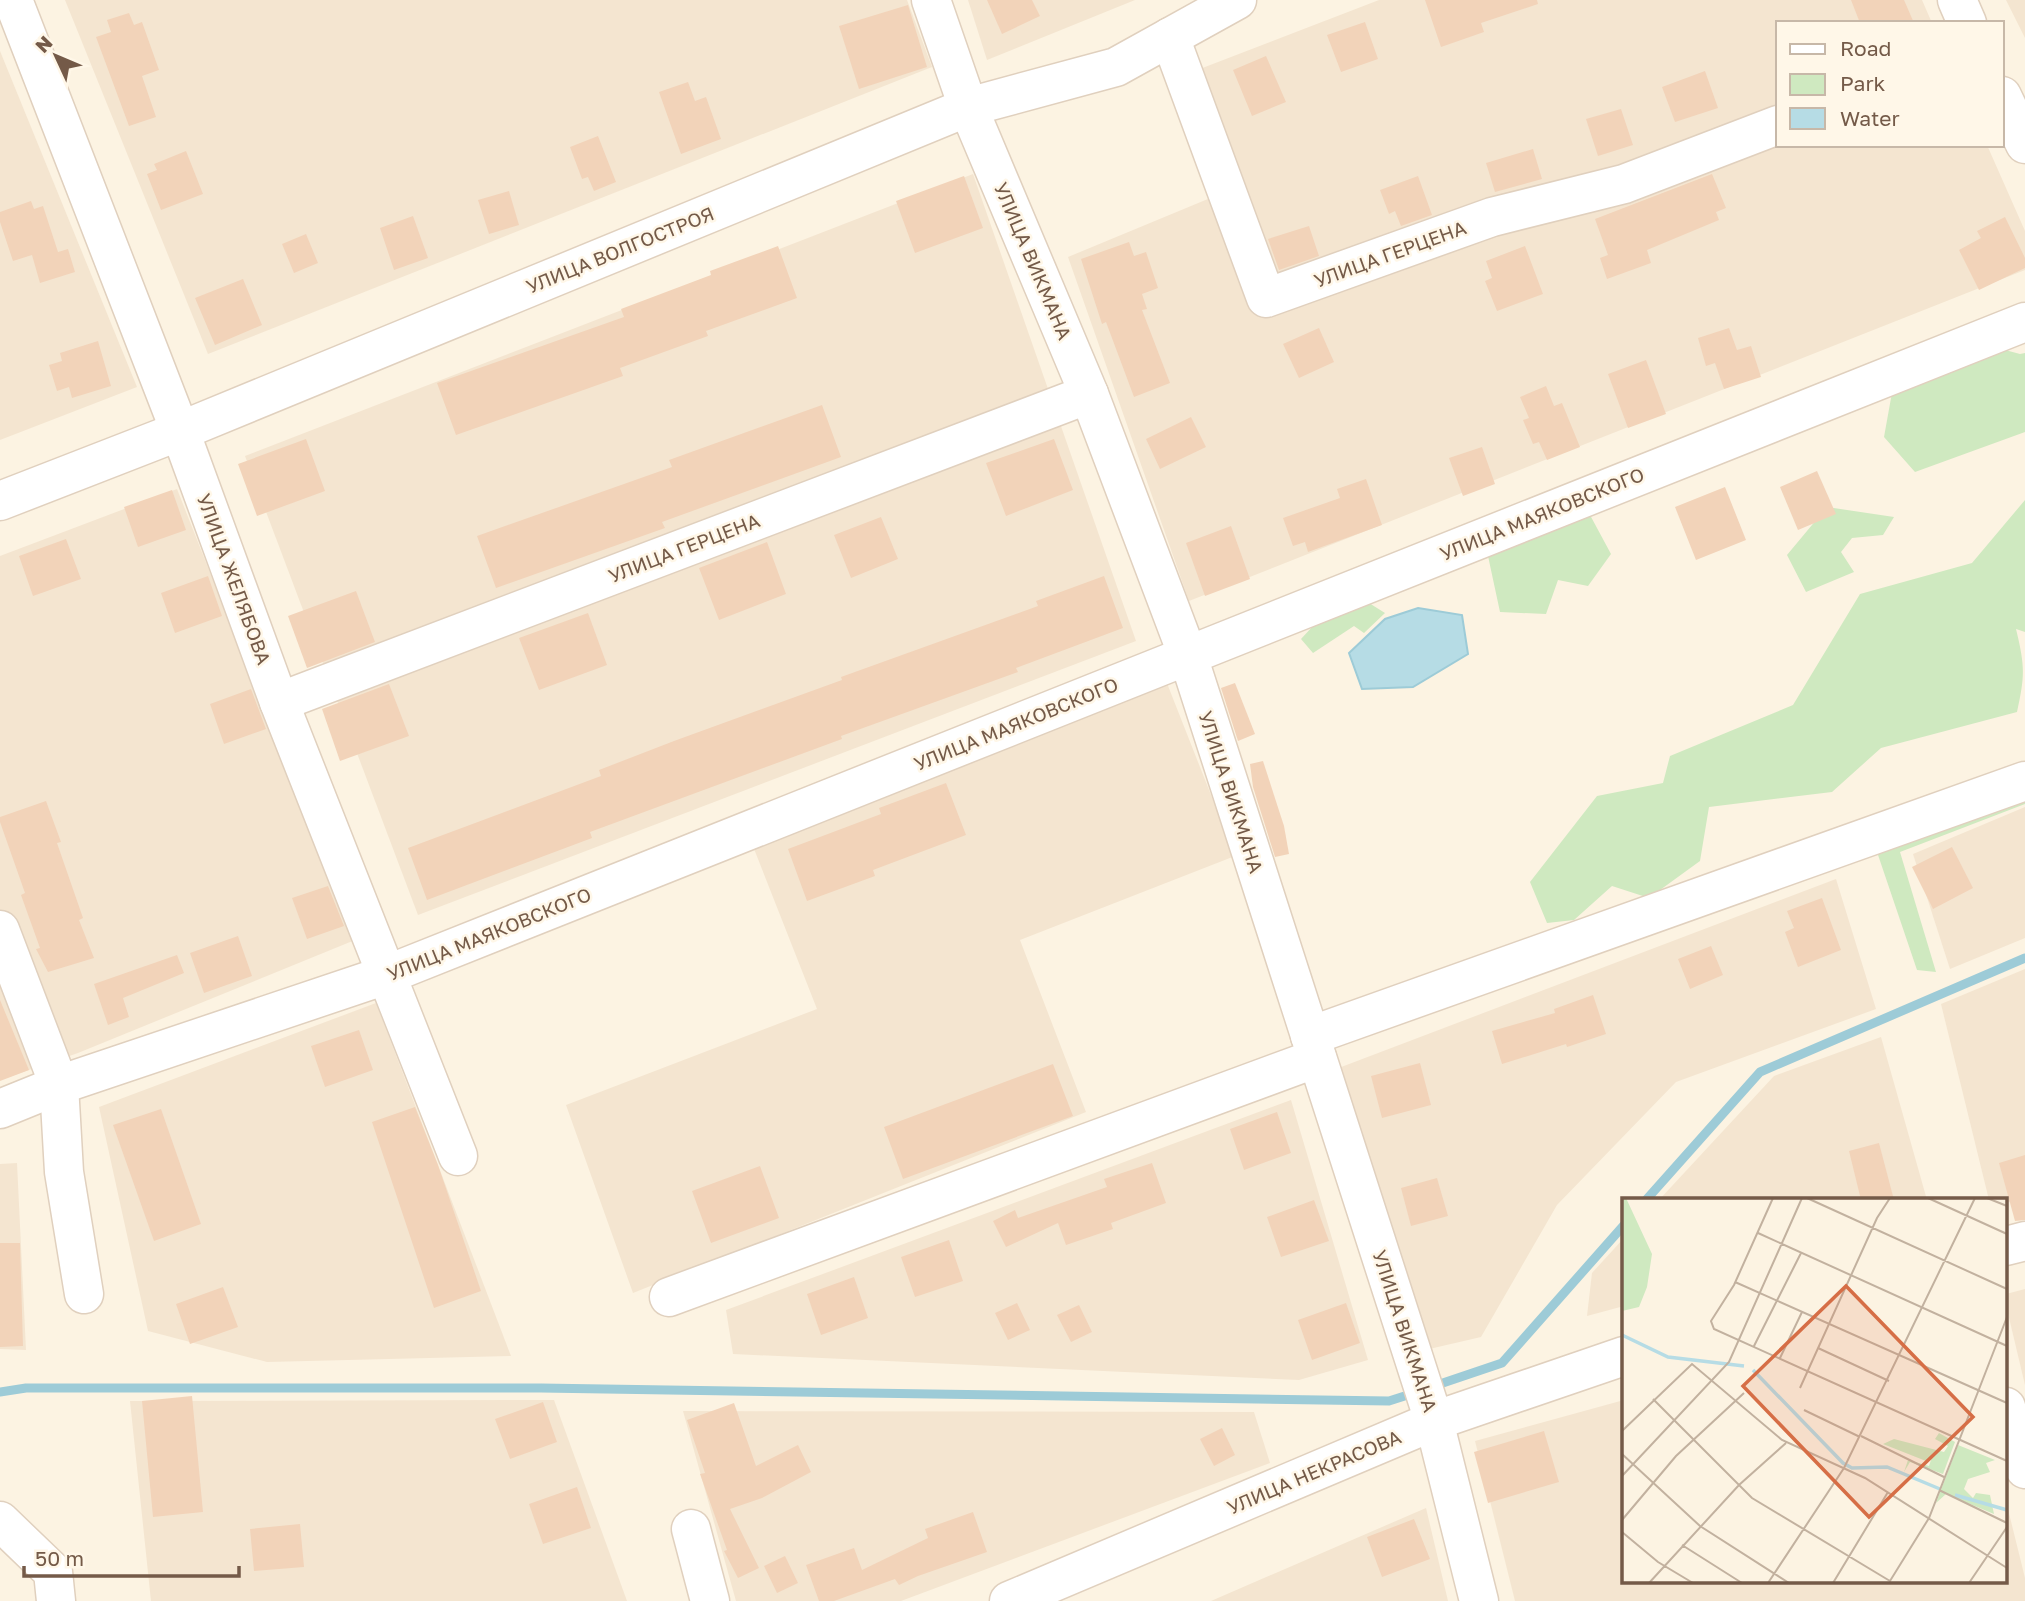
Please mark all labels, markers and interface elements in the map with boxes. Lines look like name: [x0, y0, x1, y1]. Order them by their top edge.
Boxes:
north arrow: [21, 21, 91, 91]
legend: [1776, 21, 2004, 147]
text: N: [30, 31, 57, 57]
text: Road: [1840, 35, 1891, 61]
text: Park: [1840, 70, 1886, 96]
text: Water: [1840, 105, 1900, 131]
street label: УЛИЦА ВИКМАНА: [990, 179, 1077, 343]
street label: УЛИЦА ВОЛГОСТРОЯ: [523, 201, 717, 298]
street label: УЛИЦА ГЕРЦЕНА: [1311, 215, 1469, 292]
street label: УЛИЦА МАЯКОВСКОГО: [1436, 462, 1647, 565]
street label: УЛИЦА ЖЕЛЯБОВА: [193, 490, 276, 668]
street label: УЛИЦА ГЕРЦЕНА: [605, 508, 763, 587]
street label: УЛИЦА МАЯКОВСКОГО: [910, 672, 1121, 775]
street label: УЛИЦА ВИКМАНА: [1194, 708, 1269, 876]
street label: УЛИЦА МАЯКОВСКОГО: [383, 882, 594, 985]
inset map: [1622, 1198, 2008, 1584]
street label: УЛИЦА ВИКМАНА: [1368, 1247, 1443, 1415]
street label: УЛИЦА НЕКРАСОВА: [1223, 1424, 1405, 1519]
scale bar: [24, 1534, 240, 1578]
text: 50 m: [35, 1545, 84, 1571]

